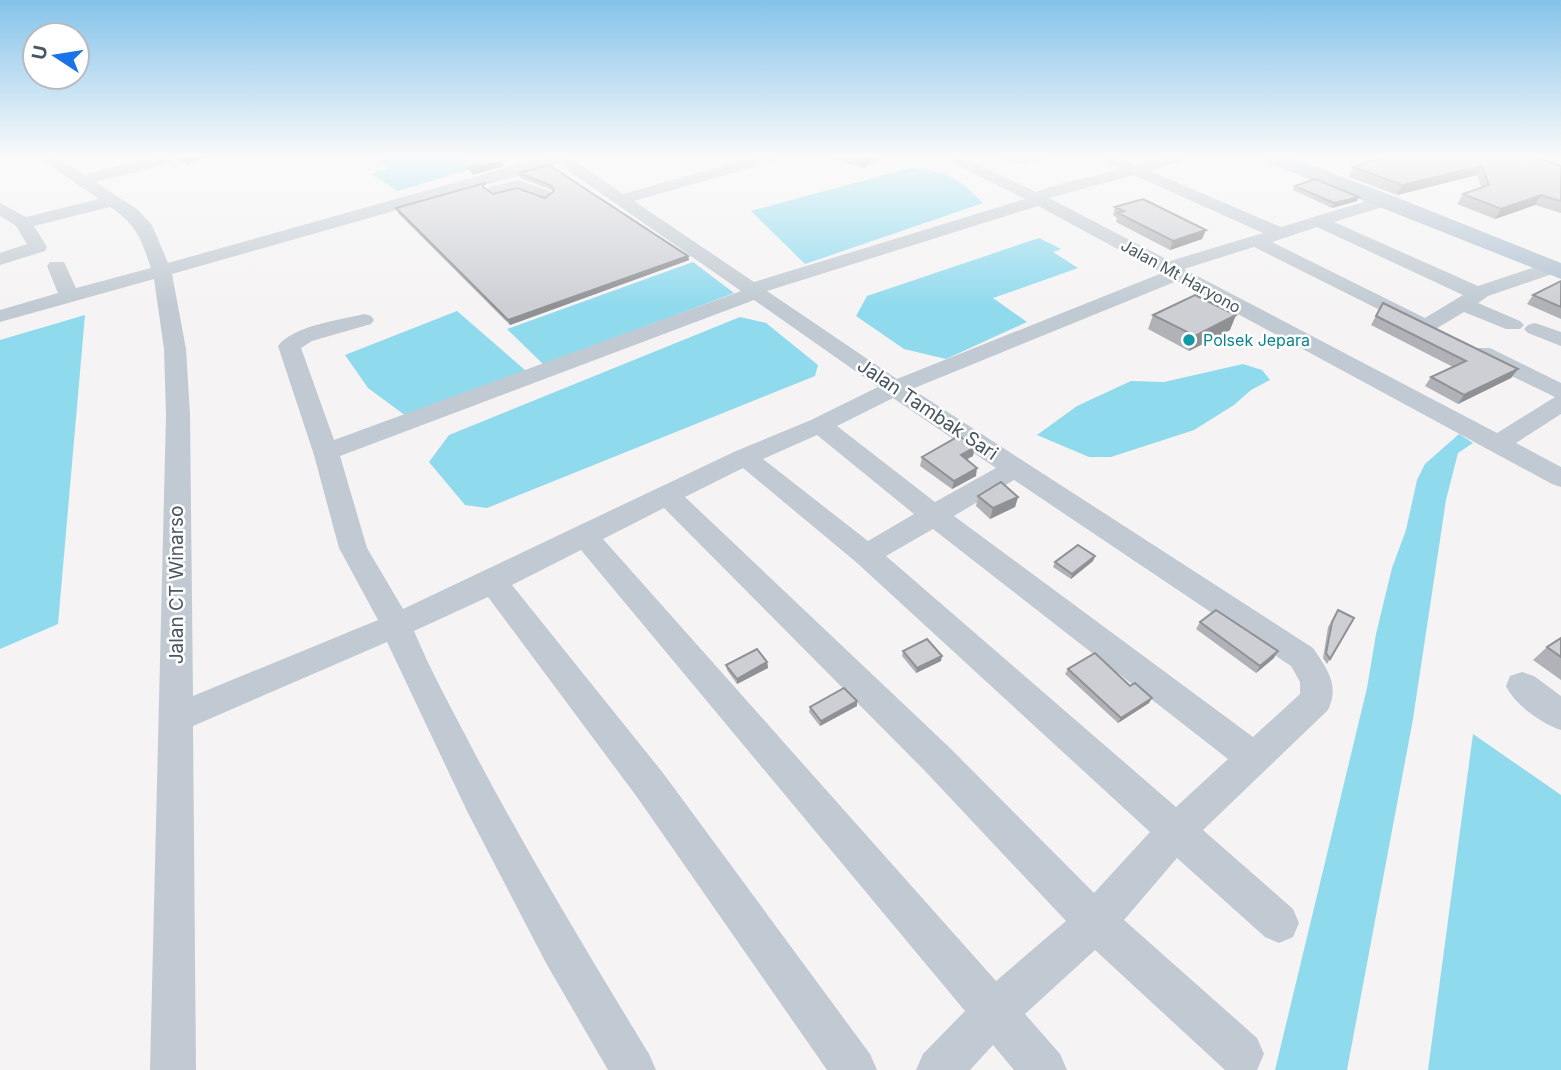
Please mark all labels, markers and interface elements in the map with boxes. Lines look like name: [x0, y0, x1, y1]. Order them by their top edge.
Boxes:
north arrow: [21, 21, 91, 91]
text: U: [27, 43, 53, 62]
street label: Jalan Mt Haryono: [1118, 235, 1244, 317]
place label: Polsek Jepara: [1203, 330, 1310, 350]
marker: Polsek Jepara: [1181, 332, 1197, 348]
street label: Jalan Tambak Sari: [853, 354, 1002, 465]
street label: Jalan CT Winarso: [165, 506, 188, 664]

